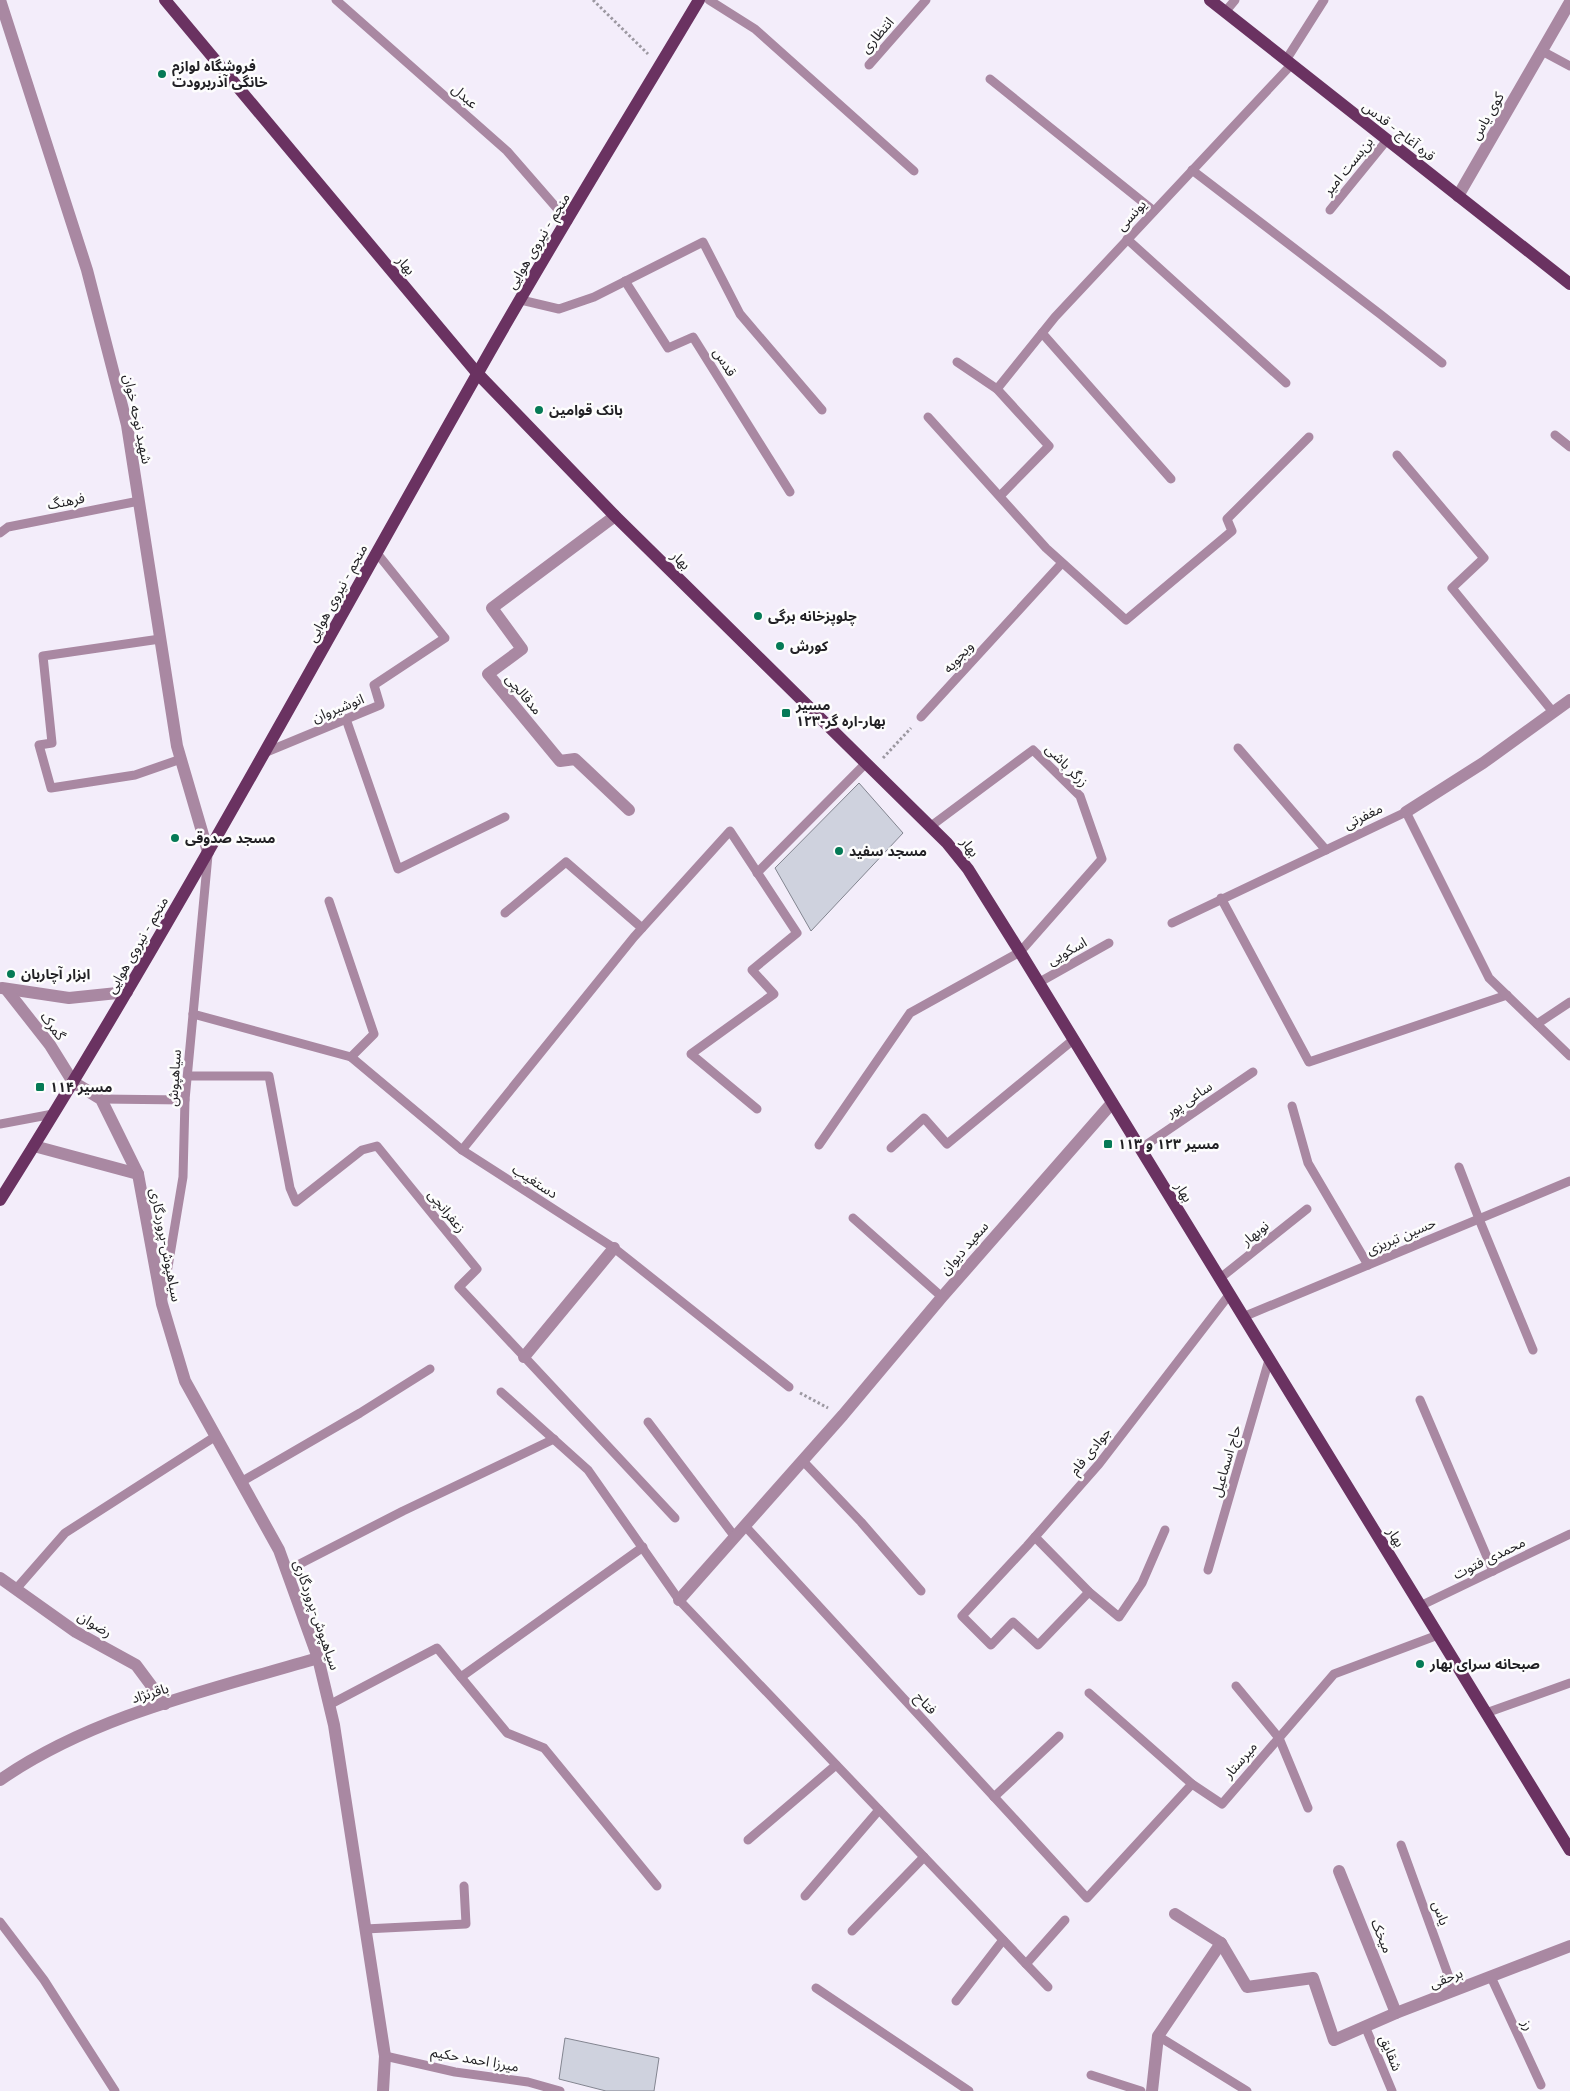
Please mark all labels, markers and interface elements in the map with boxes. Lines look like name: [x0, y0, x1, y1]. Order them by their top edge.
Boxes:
street label: انتظاری: [856, 13, 898, 57]
place label: فروشگاه لوازم خانگی آذربرودت: [172, 57, 268, 91]
marker: فروشگاه لوازم خانگی آذربرودت: [156, 68, 168, 80]
street label: عبدل: [448, 80, 482, 112]
street label: کوی یاس: [1466, 89, 1508, 143]
street label: قره آغاج - قدس: [1358, 97, 1439, 167]
street label: بن‌بست امیر: [1318, 133, 1377, 200]
street label: منجم - نیروی هوایی: [502, 190, 576, 293]
street label: یونسی: [1112, 195, 1150, 235]
street label: بهار: [392, 251, 419, 279]
street label: قدس: [709, 344, 741, 380]
street label: شهید نوحه خوان: [120, 372, 156, 466]
place label: بانک قوامین: [549, 401, 623, 419]
marker: بانک قوامین: [533, 404, 545, 416]
street label: فرهنگ: [46, 489, 86, 513]
street label: منجم - نیروی هوایی: [303, 541, 373, 646]
street label: بهار: [667, 546, 695, 574]
place label: چلوپزخانه برگی: [768, 607, 857, 626]
marker: چلوپزخانه برگی: [752, 610, 764, 622]
place label: کورش: [790, 637, 829, 655]
street label: ویجویه: [939, 637, 977, 677]
marker: کورش: [774, 640, 786, 652]
street label: مدقالچی: [501, 670, 546, 719]
street label: انوشیروان: [309, 689, 367, 727]
place label: مسیر ۱۲۳-بهار-اره گر: [795, 696, 886, 730]
marker: مسیر ۱۲۳-بهار-اره گر: [780, 707, 792, 719]
street label: زرگر باشی: [1042, 740, 1092, 790]
street label: مغفرتی: [1341, 799, 1385, 833]
place label: مسجد صدوقی: [185, 829, 275, 847]
marker: مسجد صدوقی: [169, 832, 181, 844]
street label: بهار: [956, 833, 983, 861]
place label: مسجد سفید: [849, 842, 927, 860]
marker: مسجد سفید: [833, 845, 845, 857]
street label: منجم - نیروی هوایی: [102, 893, 174, 998]
street label: اسکویی: [1044, 933, 1090, 969]
place label: ابزار آچاربان: [21, 965, 91, 984]
marker: ابزار آچاربان: [5, 968, 17, 980]
street label: گمرک: [36, 1008, 70, 1044]
street label: سیاهپوش: [163, 1049, 186, 1107]
street label: ساعی پور: [1162, 1077, 1216, 1122]
place label: مسیر ۱۱۴: [50, 1078, 112, 1096]
marker: مسیر ۱۱۴: [34, 1081, 46, 1093]
place label: مسیر ۱۲۳ و ۱۱۳: [1118, 1135, 1219, 1153]
marker: مسیر ۱۲۳ و ۱۱۳: [1102, 1138, 1114, 1150]
street label: دستغیب: [509, 1160, 561, 1203]
street label: بهار: [1171, 1178, 1197, 1205]
street label: زعفرانچی: [423, 1186, 470, 1237]
street label: سیاهپوش-پروردگاری: [145, 1187, 186, 1304]
street label: حسین تبریزی: [1364, 1213, 1438, 1259]
street label: نوبهار: [1237, 1216, 1273, 1250]
street label: سعید دیوان: [936, 1218, 992, 1278]
street label: جوادی فام: [1065, 1423, 1116, 1480]
street label: حاج اسماعیل: [1207, 1423, 1247, 1500]
street label: بهار: [1383, 1523, 1409, 1550]
street label: محمدی فتوت: [1450, 1533, 1528, 1583]
street label: سیاهپوش-پروردگاری: [289, 1558, 344, 1673]
street label: رضوان: [75, 1607, 115, 1641]
place label: صبحانه سرای بهار: [1429, 1655, 1540, 1673]
marker: صبحانه سرای بهار: [1414, 1658, 1426, 1670]
street label: باقرنژاد: [129, 1679, 171, 1707]
street label: فتاح: [910, 1688, 941, 1719]
street label: میرستار: [1218, 1738, 1261, 1783]
street label: یاس: [1428, 1898, 1454, 1928]
street label: میخک: [1367, 1916, 1397, 1956]
street label: برحقی: [1427, 1963, 1465, 1993]
street label: رز: [1517, 2016, 1538, 2033]
street label: شقایق: [1375, 2032, 1406, 2074]
street label: میرزا احمد حکیم: [429, 2042, 520, 2078]

